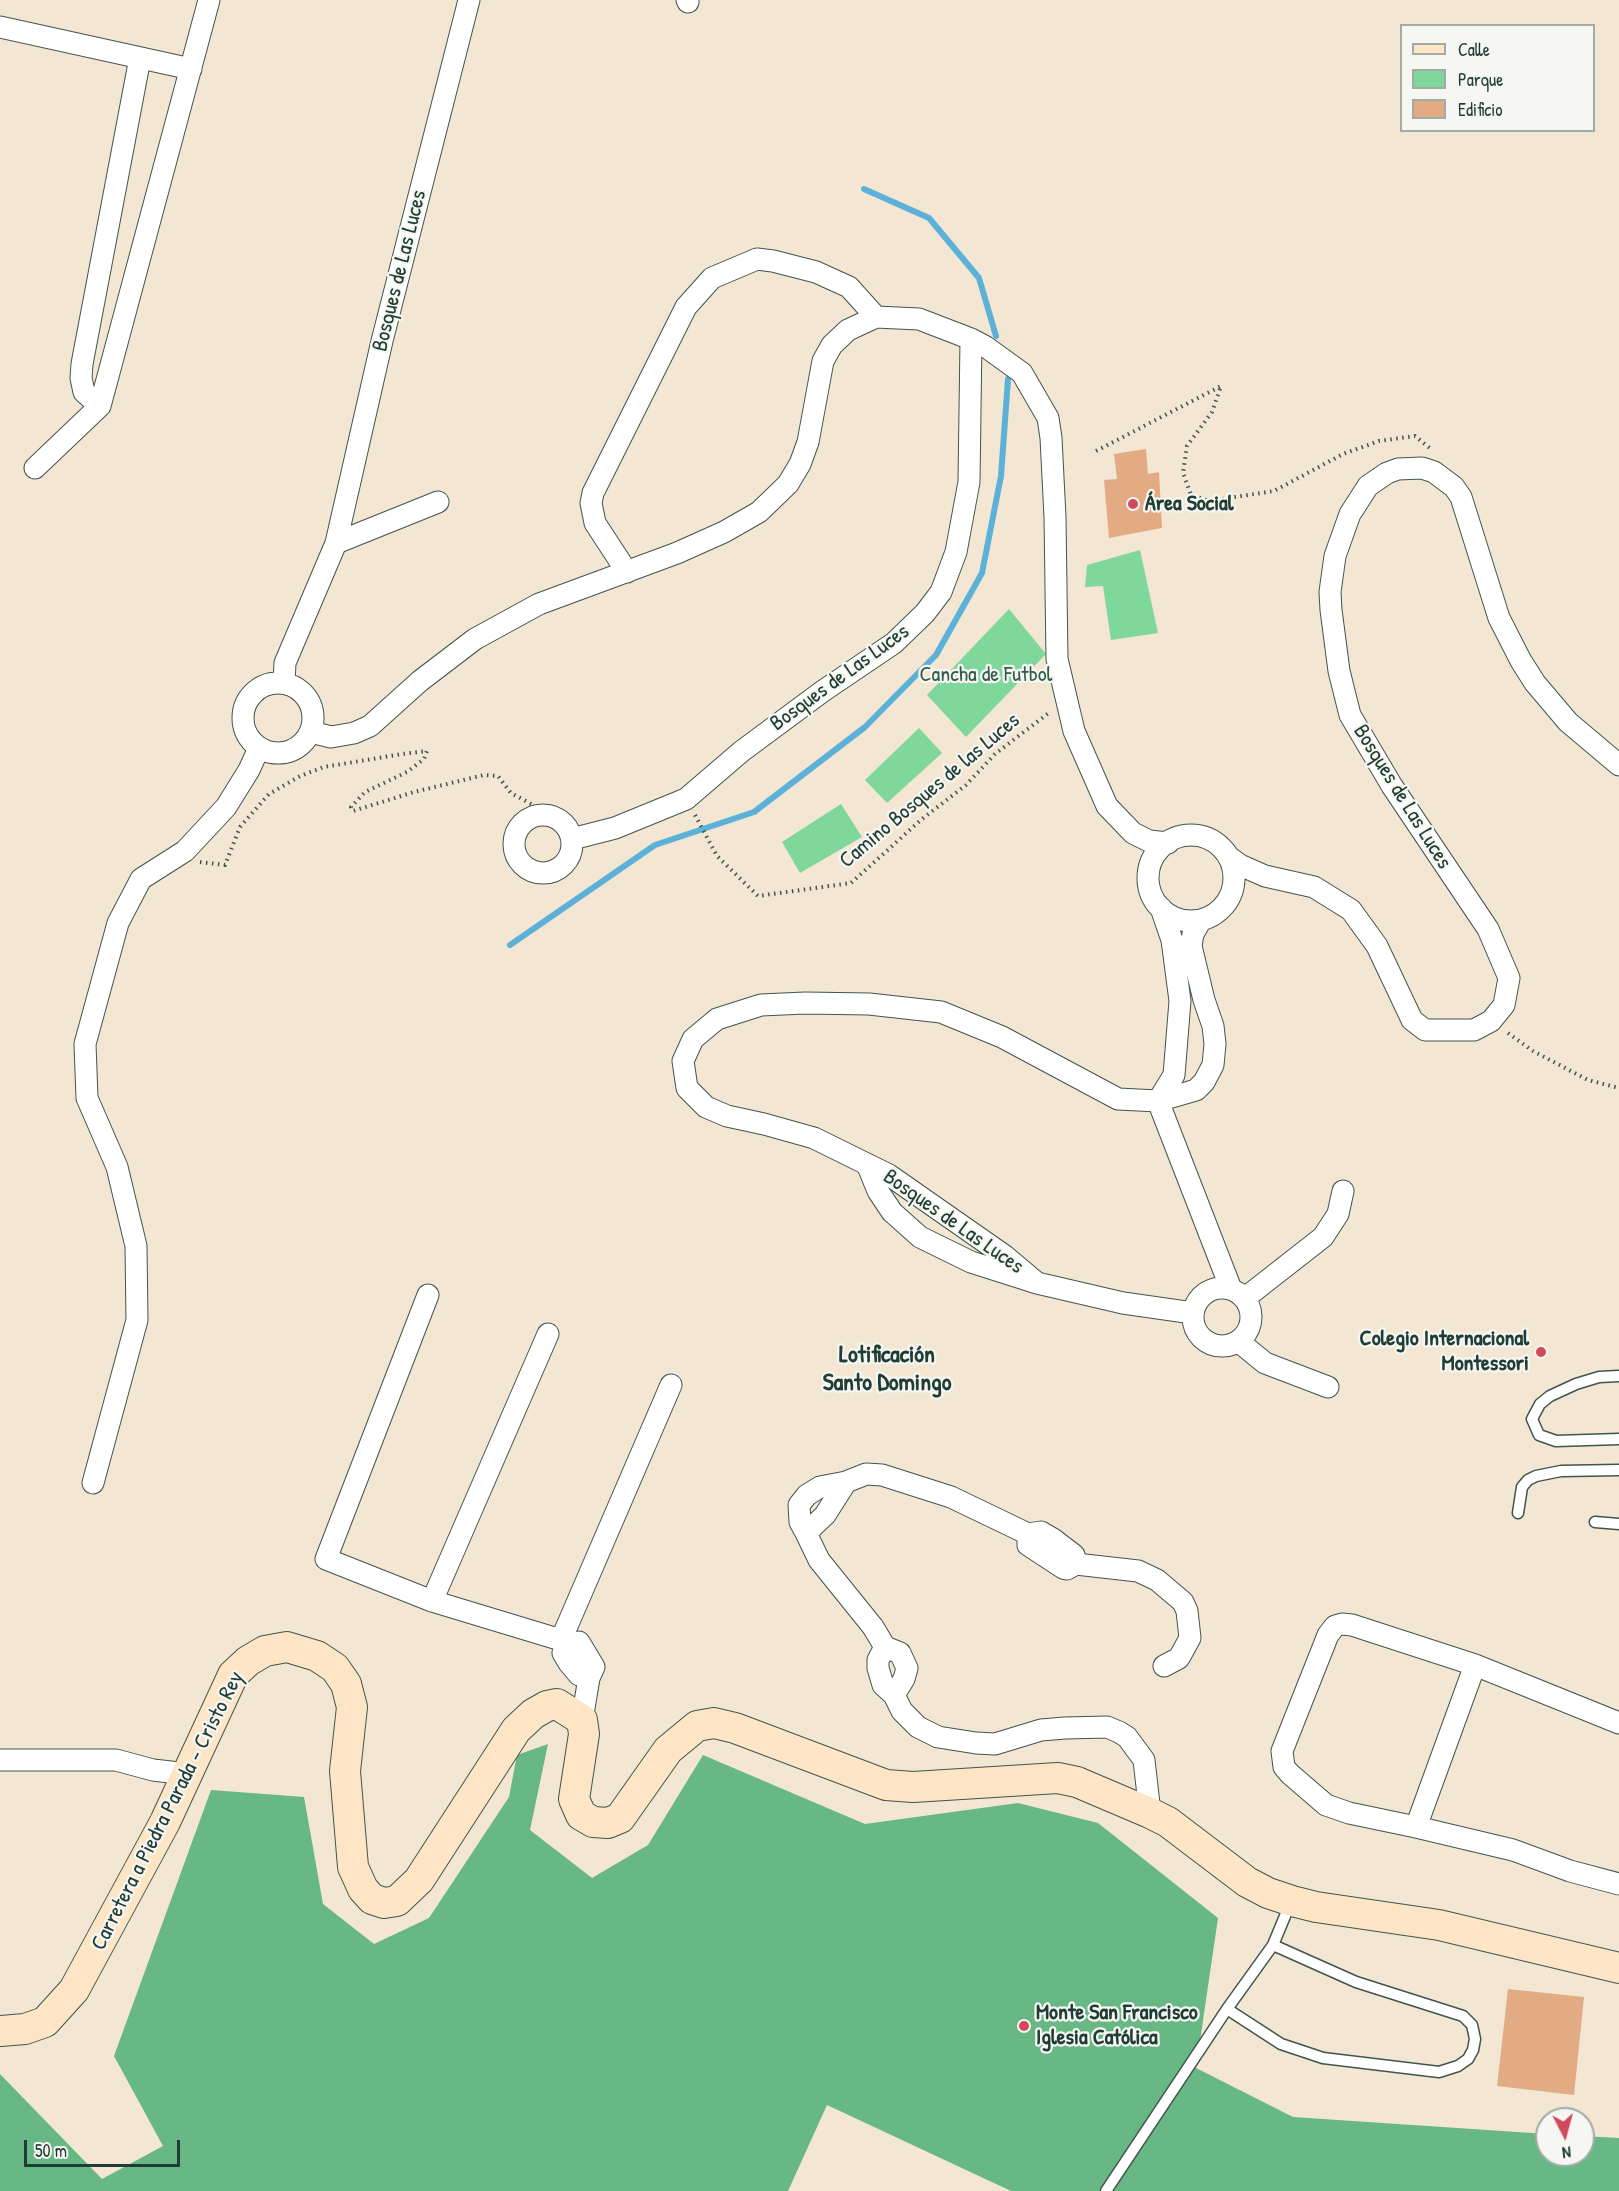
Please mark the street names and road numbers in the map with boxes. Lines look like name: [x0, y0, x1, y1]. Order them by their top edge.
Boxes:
street label: Bosques de Las Luces: [367, 188, 433, 354]
street label: Bosques de Las Luces: [765, 619, 915, 737]
street label: Camino Bosques de las Luces: [834, 708, 1026, 874]
street label: Bosques de Las Luces: [1347, 720, 1457, 874]
street label: Bosques de Las Luces: [878, 1164, 1028, 1280]
street label: Carretera a Piedra Parada - Cristo Rey: [86, 1667, 250, 1955]

